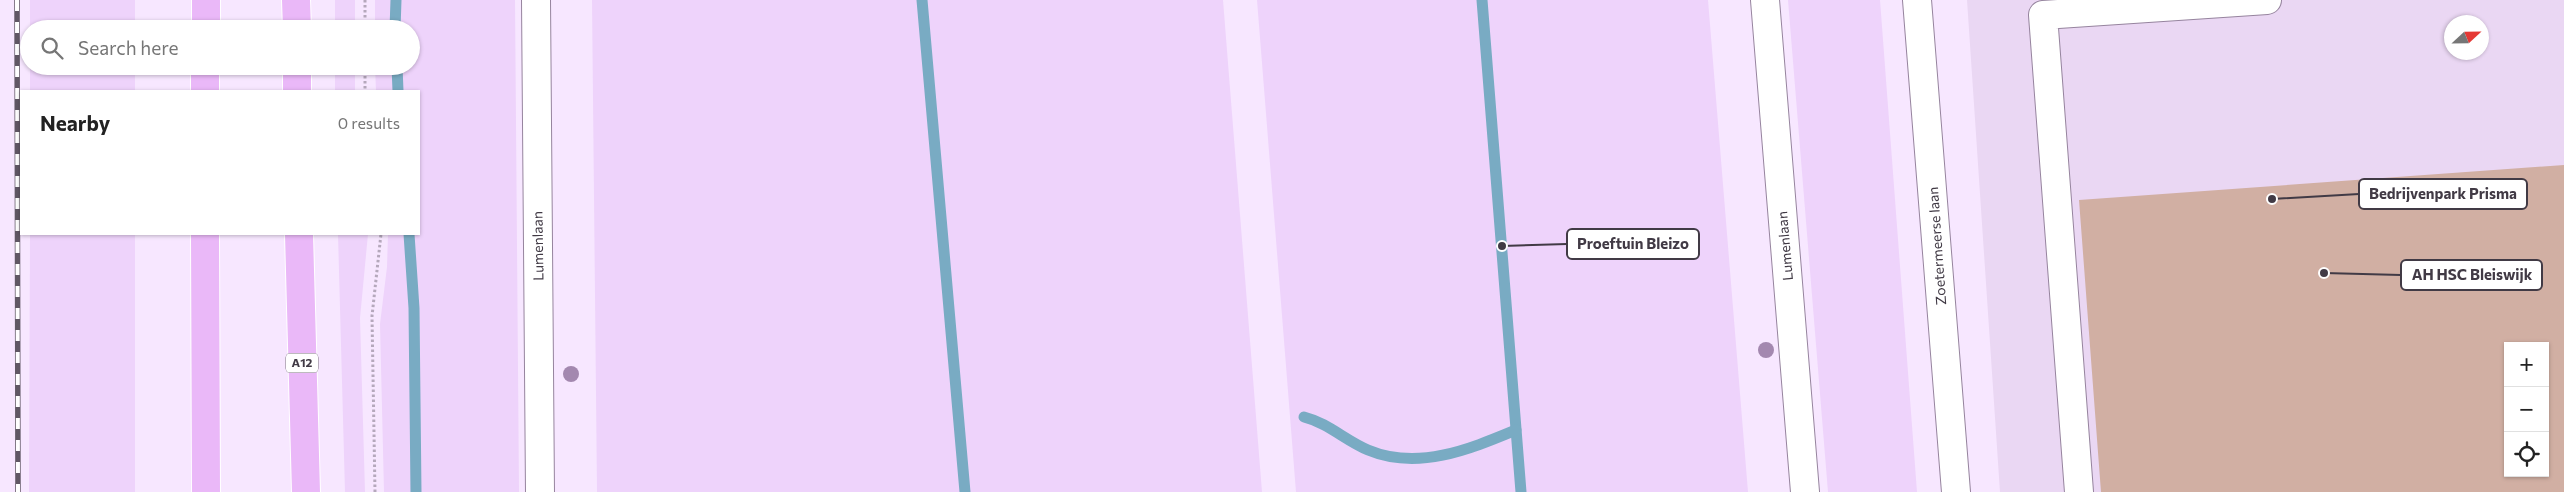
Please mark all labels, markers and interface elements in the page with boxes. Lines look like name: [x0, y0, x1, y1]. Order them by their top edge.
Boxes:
north arrow: [2444, 15, 2489, 60]
search box: [20, 20, 420, 75]
icon: search: [38, 34, 66, 62]
text: Search here: [78, 36, 178, 59]
text: Nearby: [40, 110, 110, 135]
text: 0 results: [338, 113, 400, 132]
callout: Bedrijvenpark Prisma: [2359, 179, 2527, 209]
text: Bedrijvenpark Prisma: [2369, 184, 2517, 202]
street label: Zoetermeerse laan: [1924, 186, 1949, 306]
street label: Lumenlaan: [528, 211, 547, 281]
street label: Lumenlaan: [1773, 211, 1796, 281]
callout: Proeftuin Bleizo: [1567, 229, 1699, 259]
text: Proeftuin Bleizo: [1577, 234, 1689, 252]
callout: AH HSC Bleiswijk: [2401, 260, 2542, 290]
text: AH HSC Bleiswijk: [2412, 265, 2533, 283]
map controls: [2504, 342, 2549, 477]
button: +: [2504, 342, 2549, 387]
road number: A12: [286, 353, 318, 372]
button: −: [2504, 387, 2549, 432]
button: locate: [2504, 432, 2549, 477]

